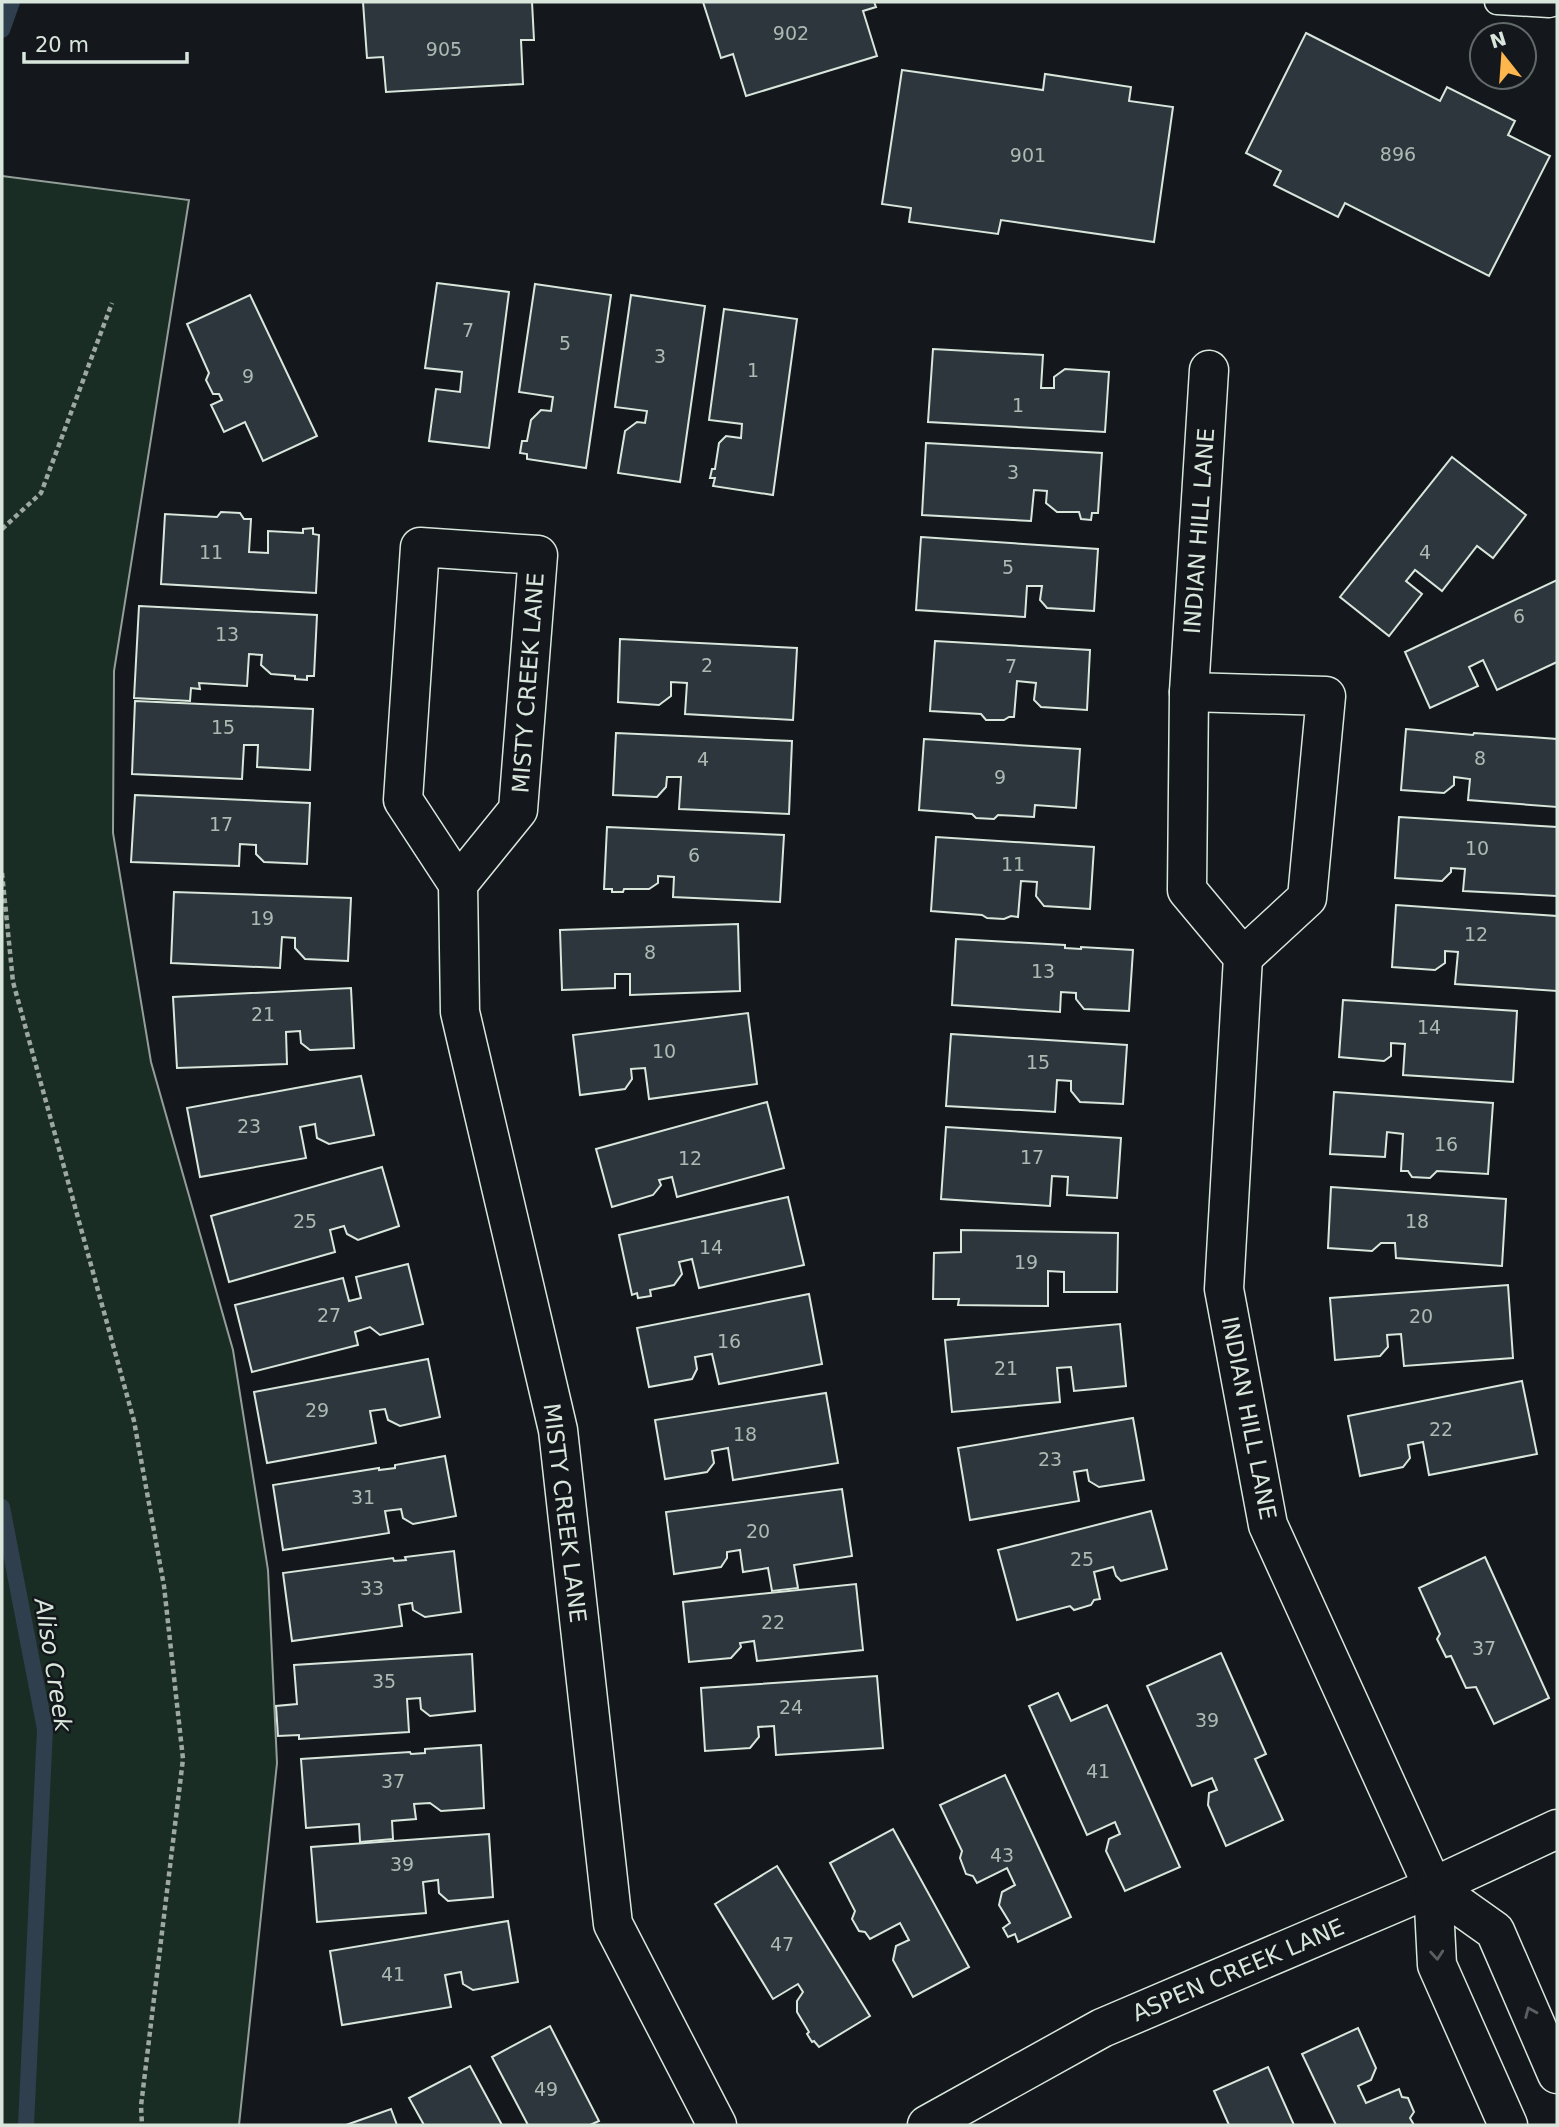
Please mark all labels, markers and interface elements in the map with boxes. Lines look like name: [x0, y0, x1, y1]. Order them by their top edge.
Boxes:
scale bar: [24, 21, 187, 65]
north arrow: [1468, 21, 1538, 91]
house number: 902: [773, 22, 809, 44]
text: N: [1487, 27, 1509, 53]
text: 20 m: [35, 33, 89, 57]
house number: 905: [426, 38, 462, 60]
house number: 896: [1380, 143, 1416, 165]
house number: 901: [1010, 144, 1046, 166]
house number: 7: [462, 319, 474, 341]
house number: 5: [559, 332, 571, 354]
house number: 3: [654, 345, 666, 367]
house number: 1: [747, 359, 759, 381]
house number: 9: [242, 365, 254, 387]
house number: 1: [1012, 394, 1024, 416]
street label: INDIAN HILL LANE: [1179, 427, 1219, 635]
house number: 3: [1007, 461, 1019, 483]
house number: 11: [199, 541, 223, 563]
house number: 4: [1419, 541, 1431, 563]
house number: 5: [1002, 556, 1014, 578]
street label: MISTY CREEK LANE: [507, 572, 549, 794]
house number: 6: [1513, 605, 1525, 627]
house number: 13: [215, 623, 239, 645]
house number: 2: [701, 654, 713, 676]
house number: 7: [1005, 655, 1017, 677]
house number: 15: [211, 716, 235, 738]
house number: 8: [1474, 747, 1486, 769]
house number: 4: [697, 748, 709, 770]
house number: 9: [994, 766, 1006, 788]
house number: 17: [209, 813, 233, 835]
house number: 10: [1465, 837, 1489, 859]
house number: 6: [688, 844, 700, 866]
house number: 11: [1001, 853, 1025, 875]
house number: 19: [250, 907, 274, 929]
house number: 12: [1464, 923, 1488, 945]
house number: 8: [644, 941, 656, 963]
house number: 13: [1031, 960, 1055, 982]
house number: 21: [251, 1003, 275, 1025]
house number: 14: [1417, 1016, 1441, 1038]
house number: 10: [652, 1040, 676, 1062]
house number: 15: [1026, 1051, 1050, 1073]
house number: 23: [237, 1115, 261, 1137]
house number: 16: [1434, 1133, 1458, 1155]
house number: 17: [1020, 1146, 1044, 1168]
house number: 12: [678, 1147, 702, 1169]
house number: 25: [293, 1210, 317, 1232]
house number: 18: [1405, 1210, 1429, 1232]
house number: 14: [699, 1236, 723, 1258]
house number: 19: [1014, 1251, 1038, 1273]
house number: 27: [317, 1304, 341, 1326]
house number: 20: [1409, 1305, 1433, 1327]
street label: INDIAN HILL LANE: [1217, 1314, 1281, 1522]
house number: 16: [717, 1330, 741, 1352]
house number: 21: [994, 1357, 1018, 1379]
house number: 29: [305, 1399, 329, 1421]
street label: MISTY CREEK LANE: [539, 1402, 591, 1624]
house number: 22: [1429, 1418, 1453, 1440]
house number: 18: [733, 1423, 757, 1445]
house number: 23: [1038, 1448, 1062, 1470]
house number: 31: [351, 1486, 375, 1508]
house number: 20: [746, 1520, 770, 1542]
house number: 25: [1070, 1548, 1094, 1570]
house number: 33: [360, 1577, 384, 1599]
water label: Aliso Creek: [28, 1594, 78, 1735]
house number: 22: [761, 1611, 785, 1633]
house number: 37: [1472, 1637, 1496, 1659]
house number: 35: [372, 1670, 396, 1692]
house number: 24: [779, 1696, 803, 1718]
house number: 39: [1195, 1709, 1219, 1731]
house number: 41: [1086, 1760, 1110, 1782]
house number: 37: [381, 1770, 405, 1792]
house number: 43: [990, 1844, 1014, 1866]
house number: 39: [390, 1853, 414, 1875]
street label: ASPEN CREEK LANE: [1128, 1914, 1348, 2026]
house number: 47: [770, 1933, 794, 1955]
one-way arrow: [1429, 1949, 1444, 1960]
house number: 41: [381, 1963, 405, 1985]
one-way arrow: [1524, 2006, 1538, 2019]
house number: 49: [534, 2078, 558, 2100]

